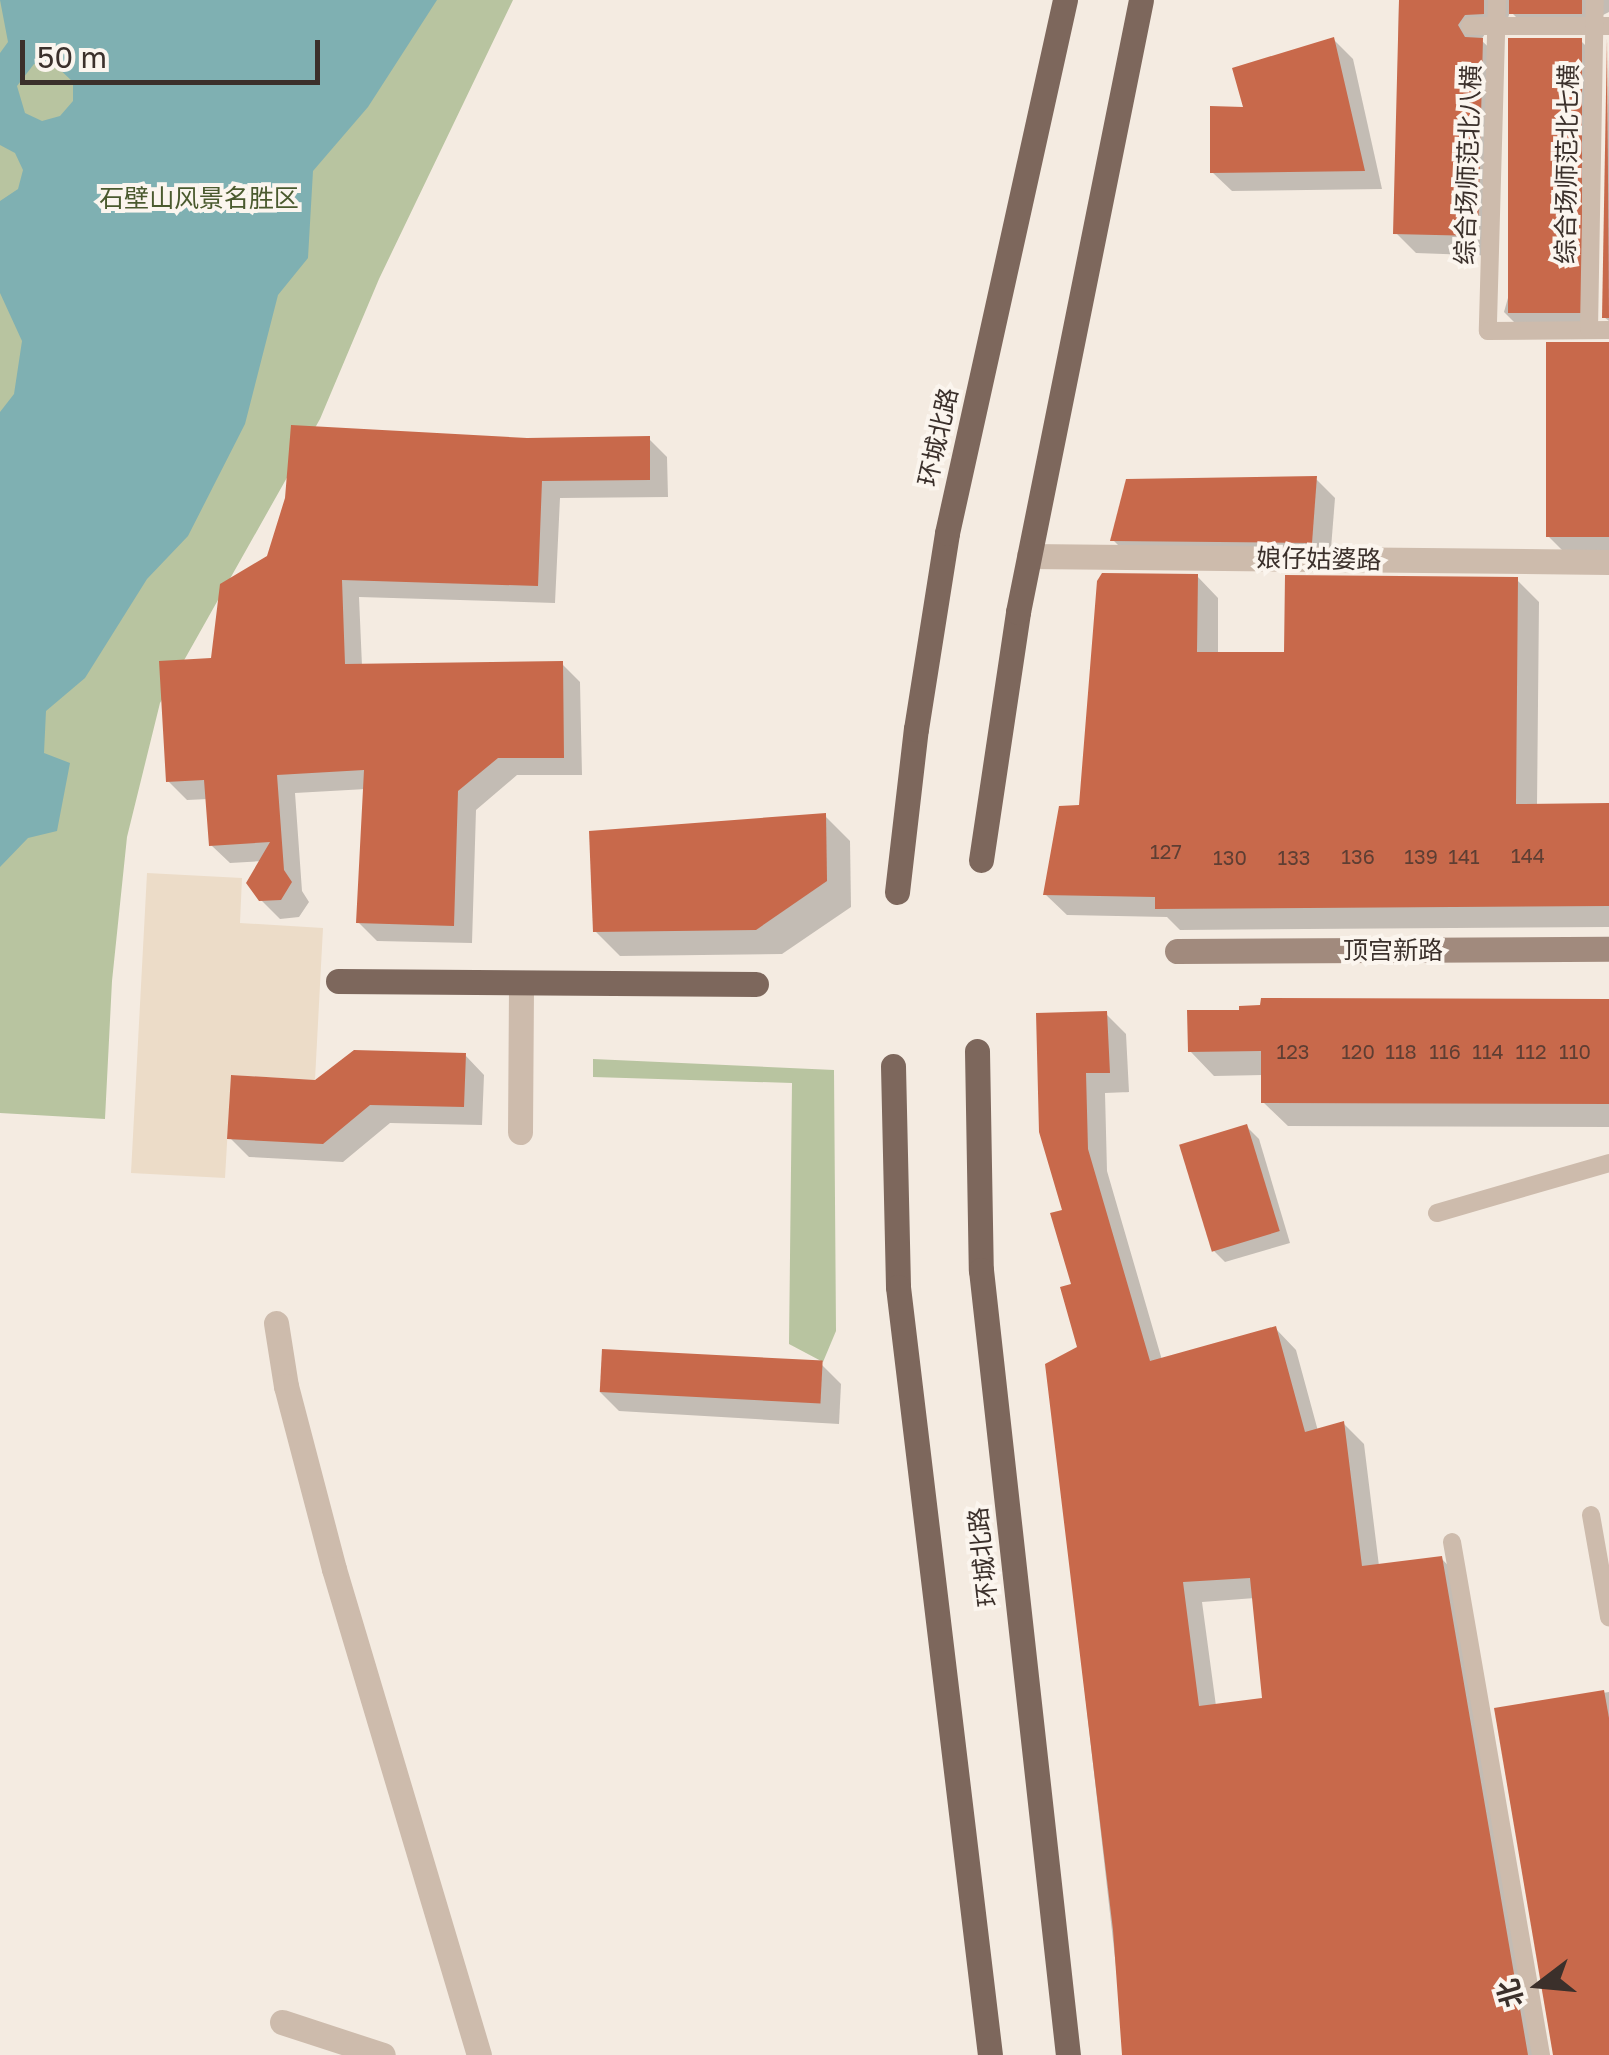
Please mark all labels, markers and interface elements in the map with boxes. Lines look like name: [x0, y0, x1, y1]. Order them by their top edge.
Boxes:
scale bar: [25, 20, 325, 82]
text: 50 m: [37, 39, 107, 75]
street label: 综合场师范北七横: [1550, 64, 1584, 264]
street label: 综合场师范北八横: [1450, 65, 1486, 265]
park label: 石壁山风景名胜区: [99, 183, 299, 213]
street label: 环城北路: [912, 385, 964, 489]
street label: 娘仔姑婆路: [1256, 543, 1382, 575]
house number: 127: [1150, 839, 1182, 863]
house number: 144: [1511, 843, 1545, 867]
house number: 136: [1341, 844, 1375, 868]
house number: 139: [1404, 844, 1438, 868]
house number: 141: [1448, 844, 1480, 868]
house number: 130: [1213, 845, 1247, 869]
house number: 133: [1277, 845, 1311, 869]
street label: 顶宫新路: [1343, 935, 1443, 965]
house number: 123: [1277, 1039, 1309, 1063]
house number: 120: [1341, 1039, 1375, 1063]
house number: 118: [1385, 1039, 1417, 1063]
house number: 116: [1429, 1039, 1461, 1063]
house number: 114: [1472, 1039, 1504, 1063]
house number: 112: [1516, 1039, 1546, 1063]
house number: 110: [1559, 1039, 1591, 1063]
street label: 环城北路: [963, 1506, 1003, 1608]
north arrow: [1489, 1935, 1589, 2035]
text: 北: [1490, 1975, 1529, 2011]

